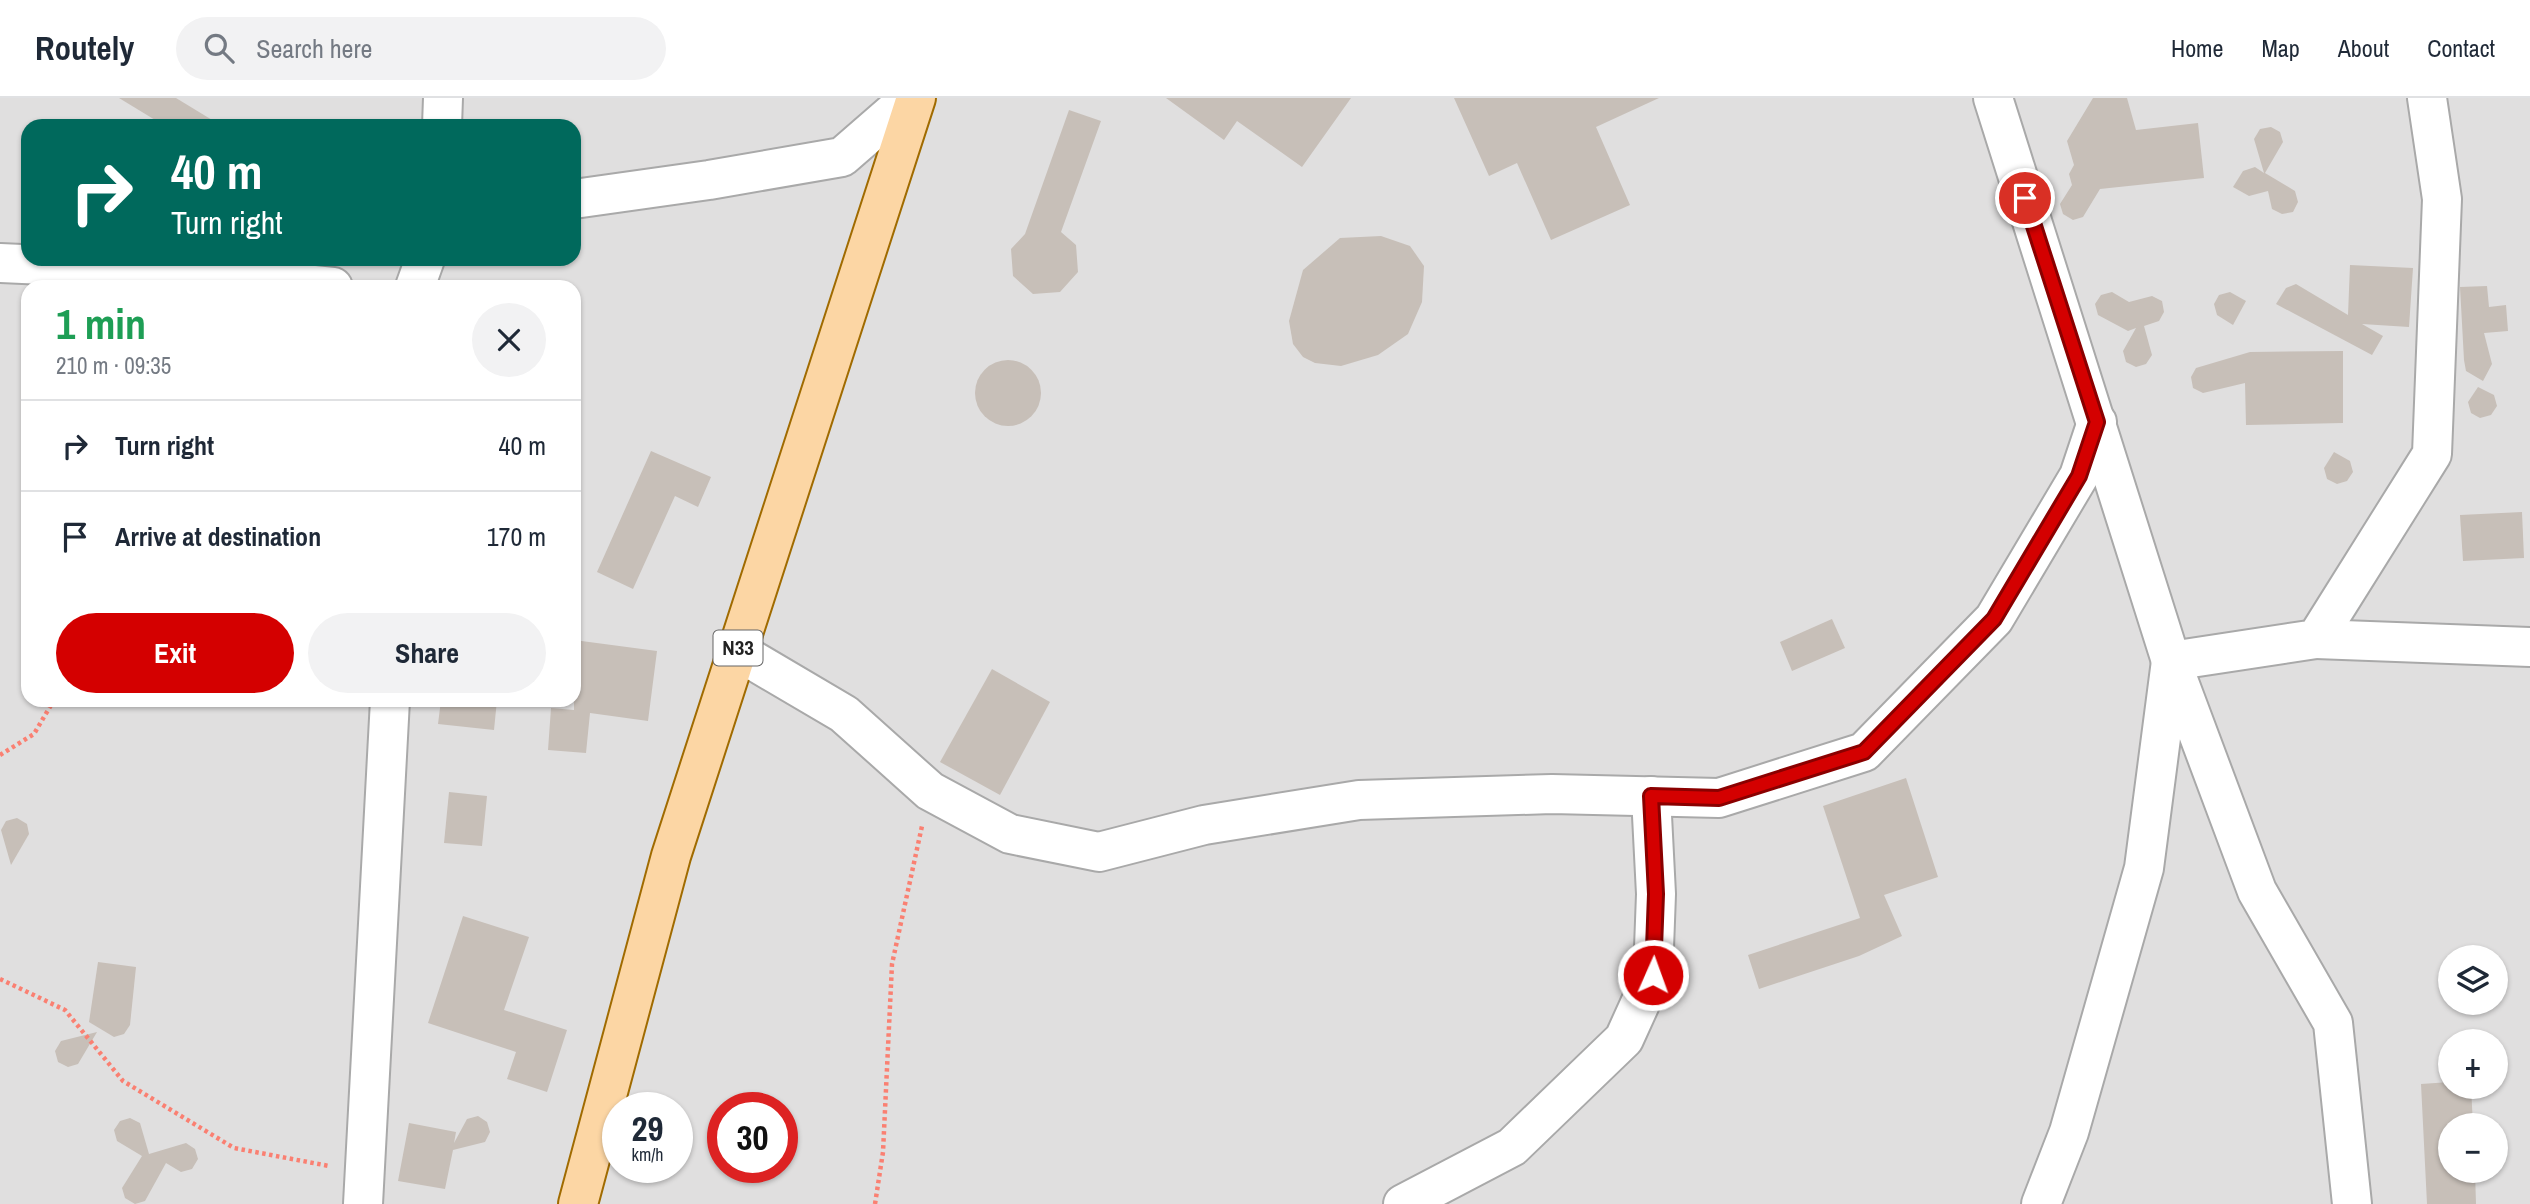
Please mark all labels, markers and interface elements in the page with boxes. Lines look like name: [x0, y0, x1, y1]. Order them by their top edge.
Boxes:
search box: [176, 17, 666, 80]
text: Routely: [35, 26, 134, 70]
icon: search: [200, 29, 238, 67]
text: Search here: [256, 31, 372, 66]
text: Home: [2171, 32, 2223, 64]
text: Map: [2261, 32, 2300, 64]
text: About: [2338, 32, 2389, 64]
text: Contact: [2427, 32, 2495, 64]
text: 40 m: [171, 138, 263, 204]
icon: right: [56, 147, 147, 238]
pin: [1995, 168, 2055, 228]
icon: arrive: [2006, 179, 2044, 217]
text: Turn right: [171, 201, 283, 244]
text: 1 min: [56, 296, 146, 352]
button: close: [472, 303, 546, 377]
text: 210 m · 09:35: [56, 350, 171, 381]
icon: right: [56, 427, 94, 465]
text: Turn right: [115, 428, 214, 463]
text: 40 m: [499, 428, 546, 463]
icon: arrive: [56, 518, 94, 556]
text: Arrive at destination: [115, 519, 321, 554]
text: 170 m: [487, 519, 546, 554]
button: Exit: [56, 613, 294, 693]
button: Share: [308, 613, 546, 693]
road number: N33: [714, 630, 762, 666]
position arrow: [1616, 938, 1690, 1012]
map controls: [2438, 945, 2508, 1183]
button: layers: [2438, 945, 2508, 1015]
button: +: [2438, 1029, 2508, 1099]
speed limit sign: 30: [707, 1092, 798, 1183]
text: 29: [632, 1105, 663, 1152]
button: −: [2438, 1113, 2508, 1183]
text: km/h: [632, 1142, 664, 1167]

